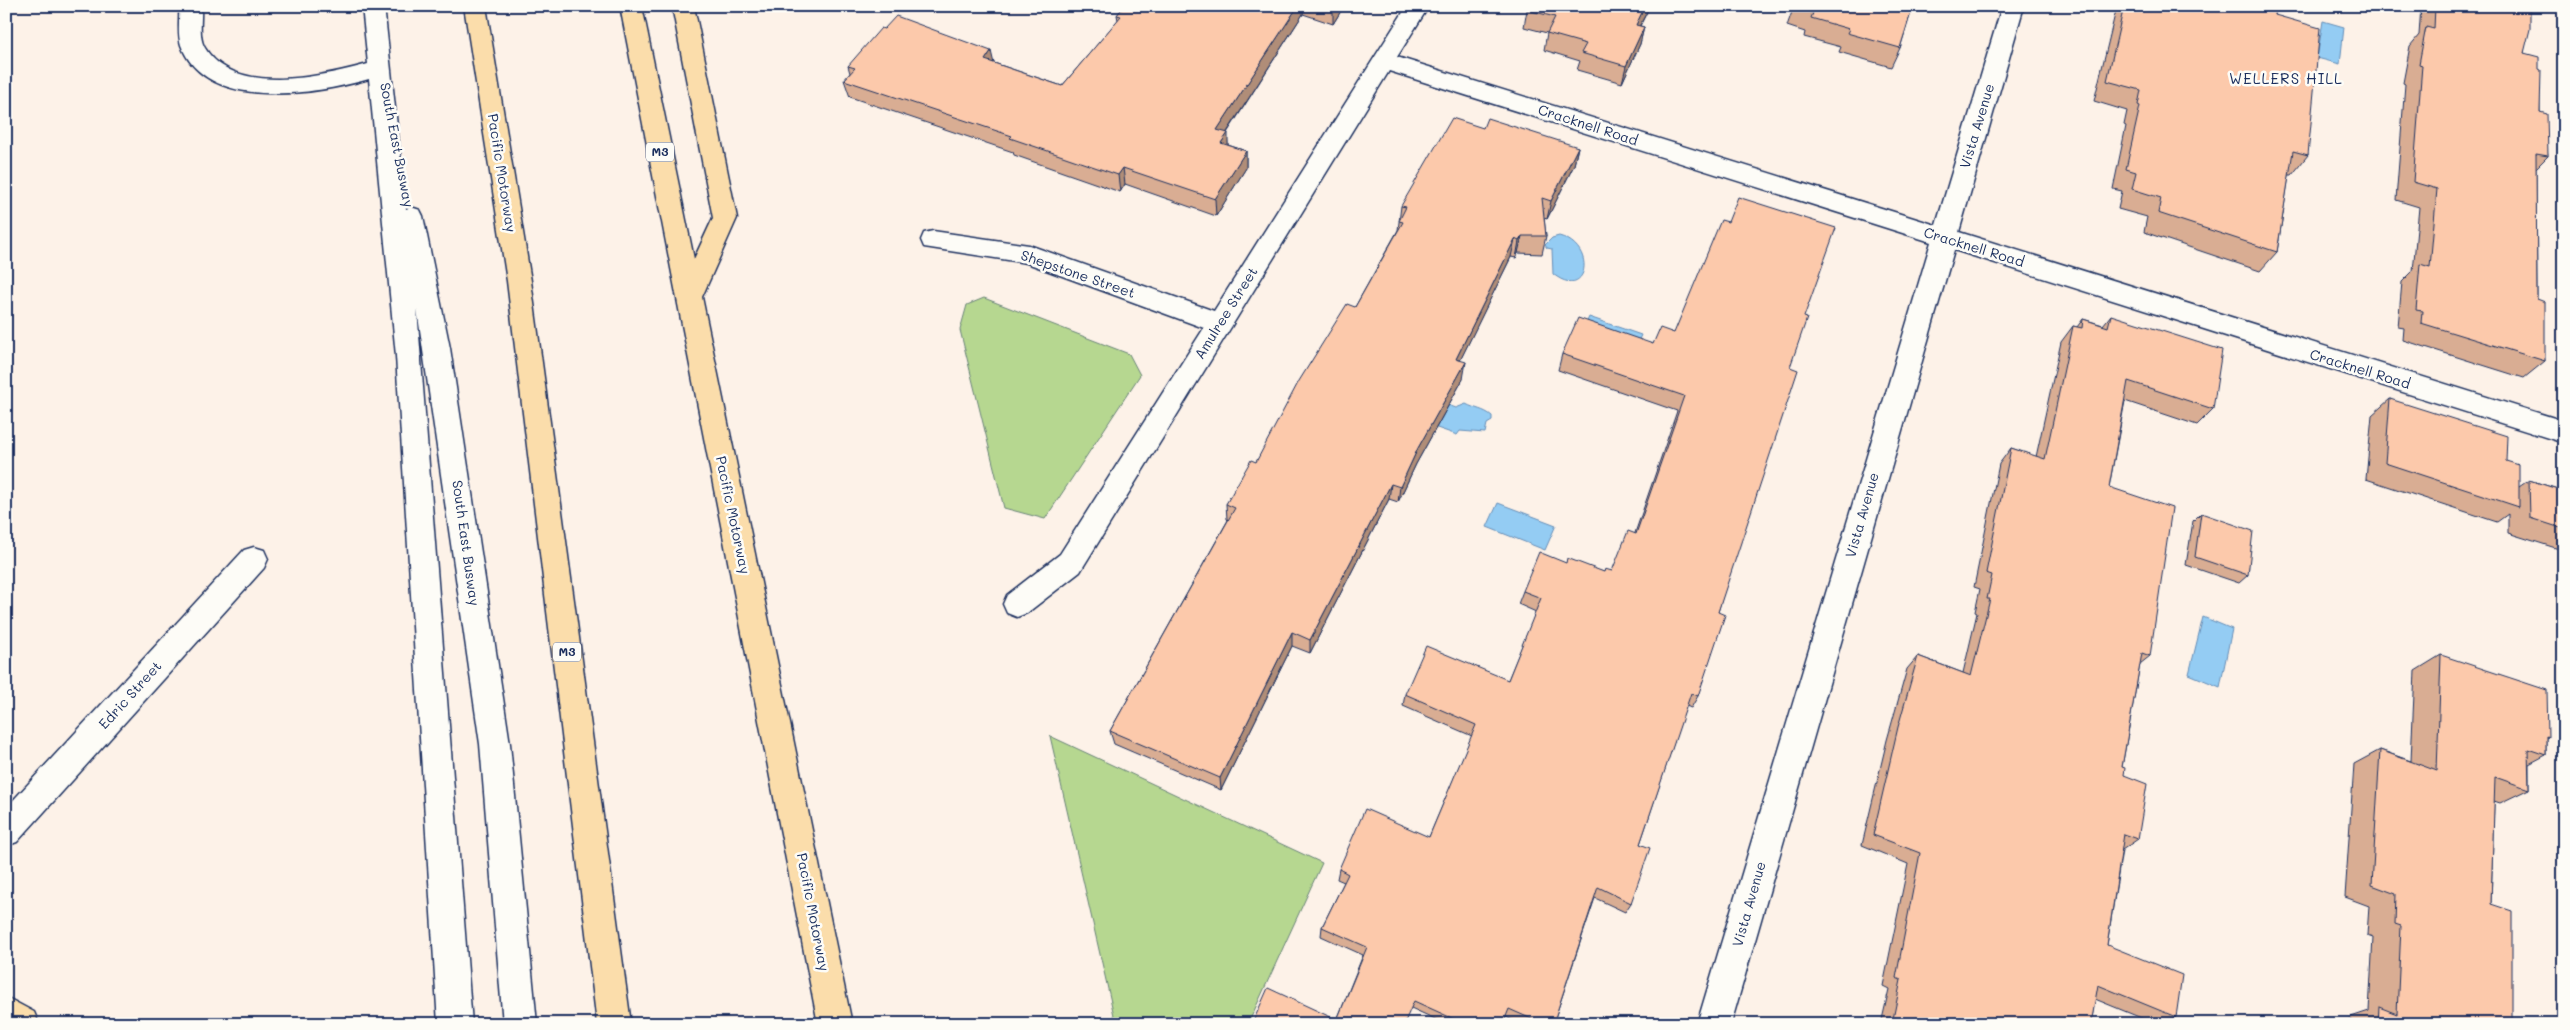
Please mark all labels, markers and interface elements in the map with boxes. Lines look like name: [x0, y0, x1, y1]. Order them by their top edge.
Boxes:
district label: WELLERS HILL: [2229, 68, 2343, 88]
street label: South East Busway: [376, 81, 419, 209]
street label: Vista Avenue: [1955, 81, 1998, 171]
street label: Cracknell Road: [1536, 99, 1641, 150]
street label: Pacific Motorway: [484, 112, 521, 234]
road number: M3: [646, 142, 674, 162]
street label: Cracknell Road: [1922, 222, 2027, 271]
street label: Shepstone Street: [1018, 245, 1138, 302]
street label: Amulree Street: [1190, 263, 1262, 362]
street label: Cracknell Road: [2308, 344, 2413, 393]
street label: Pacific Motorway: [712, 454, 755, 576]
street label: Vista Avenue: [1840, 470, 1883, 560]
street label: South East Busway: [448, 479, 485, 607]
road number: M3: [553, 642, 581, 662]
street label: Edric Street: [94, 657, 165, 733]
street label: Pacific Motorway: [793, 851, 834, 973]
street label: Vista Avenue: [1727, 859, 1770, 949]

